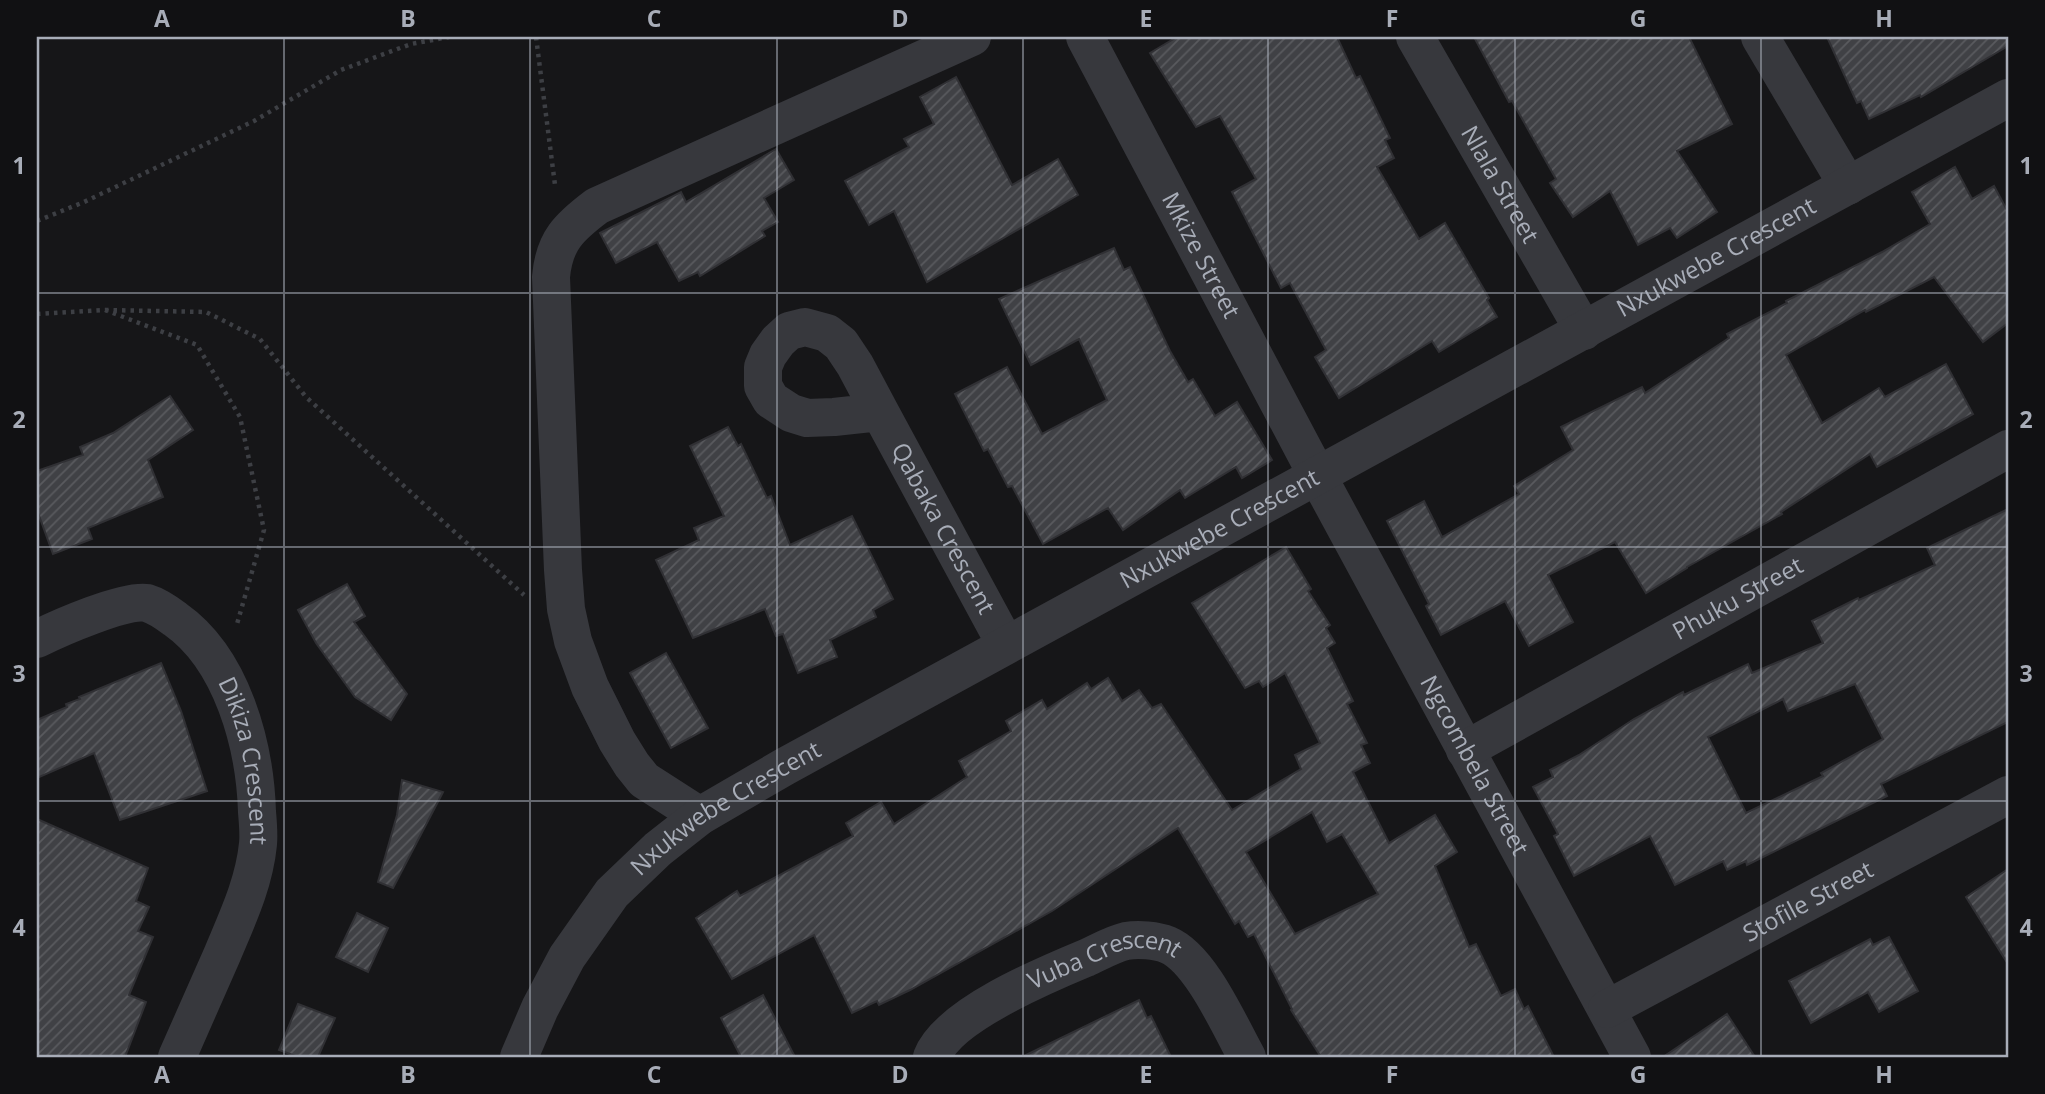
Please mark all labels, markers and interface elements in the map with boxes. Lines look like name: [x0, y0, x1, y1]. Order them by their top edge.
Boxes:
text: A: [154, 2, 170, 34]
text: B: [400, 2, 416, 34]
text: C: [647, 2, 661, 34]
text: D: [891, 2, 909, 34]
text: E: [1140, 2, 1152, 34]
text: F: [1386, 2, 1398, 34]
text: G: [1630, 2, 1646, 34]
text: H: [1875, 2, 1893, 34]
street label: Nlala Street: [1454, 119, 1548, 248]
text: 1: [12, 149, 26, 181]
text: 1: [2019, 149, 2033, 181]
street label: Mkize Street: [1155, 186, 1249, 323]
street label: Nxukwebe Crescent: [1610, 188, 1821, 324]
text: 2: [12, 403, 26, 435]
text: 2: [2019, 403, 2033, 435]
street label: Qabaka Crescent: [884, 436, 1004, 619]
street label: Nxukwebe Crescent: [1113, 460, 1324, 595]
street label: Phuku Street: [1666, 548, 1808, 647]
text: 3: [12, 657, 26, 689]
text: 3: [2019, 657, 2033, 689]
street label: Ngcombela Street: [1413, 669, 1538, 861]
street label: Dikiza Crescent: [211, 671, 277, 846]
street label: Nxukwebe Crescent: [622, 732, 826, 882]
street label: Stofile Street: [1737, 852, 1878, 949]
text: 4: [12, 911, 26, 943]
text: 4: [2019, 911, 2033, 943]
street label: Vuba Crescent: [1022, 922, 1189, 996]
text: A: [154, 1058, 170, 1090]
text: B: [400, 1058, 416, 1090]
text: C: [647, 1058, 661, 1090]
text: D: [891, 1058, 909, 1090]
text: E: [1140, 1058, 1152, 1090]
text: F: [1386, 1058, 1398, 1090]
text: G: [1630, 1058, 1646, 1090]
text: H: [1875, 1058, 1893, 1090]

